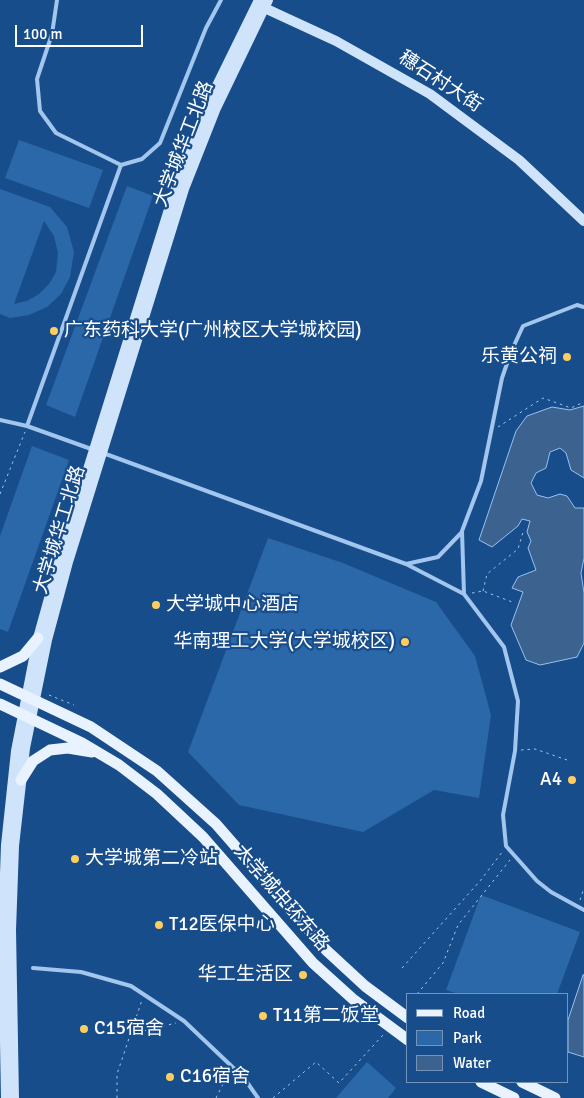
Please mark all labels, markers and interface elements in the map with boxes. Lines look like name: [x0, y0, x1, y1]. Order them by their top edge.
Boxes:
scale bar: [18, 15, 145, 47]
text: 100 m: [23, 25, 63, 43]
street label: 穗石村大街: [394, 47, 486, 117]
street label: 大学城华工北路: [150, 78, 218, 210]
place label: 广东药科大学(广州校区大学城校园): [64, 320, 362, 342]
marker: 广东药科大学(广州校区大学城校园): [48, 325, 60, 337]
place label: 乐黄公祠: [481, 346, 557, 368]
marker: 乐黄公祠: [561, 351, 573, 363]
street label: 大学城华工北路: [30, 463, 90, 597]
place label: 大学城中心酒店: [166, 594, 299, 616]
marker: 大学城中心酒店: [150, 599, 162, 611]
place label: 华南理工大学(大学城校区): [173, 631, 395, 653]
marker: 华南理工大学(大学城校区): [399, 636, 411, 648]
place label: A4: [540, 769, 562, 791]
marker: A4: [566, 774, 578, 786]
street label: 大学城中环东路: [229, 840, 333, 956]
place label: 大学城第二冷站: [85, 848, 218, 870]
marker: 大学城第二冷站: [69, 853, 81, 865]
place label: T12医保中心: [169, 914, 275, 936]
marker: T12医保中心: [153, 919, 165, 931]
place label: 华工生活区: [198, 964, 293, 986]
marker: 华工生活区: [297, 969, 309, 981]
legend: [406, 993, 569, 1083]
text: Road: [453, 1004, 485, 1022]
place label: T11第二饭堂: [273, 1005, 379, 1027]
marker: T11第二饭堂: [257, 1010, 269, 1022]
place label: C15宿舍: [94, 1018, 164, 1040]
marker: C15宿舍: [78, 1023, 90, 1035]
text: Park: [453, 1029, 482, 1047]
text: Water: [453, 1054, 491, 1072]
place label: C16宿舍: [180, 1066, 250, 1088]
marker: C16宿舍: [164, 1071, 176, 1083]

